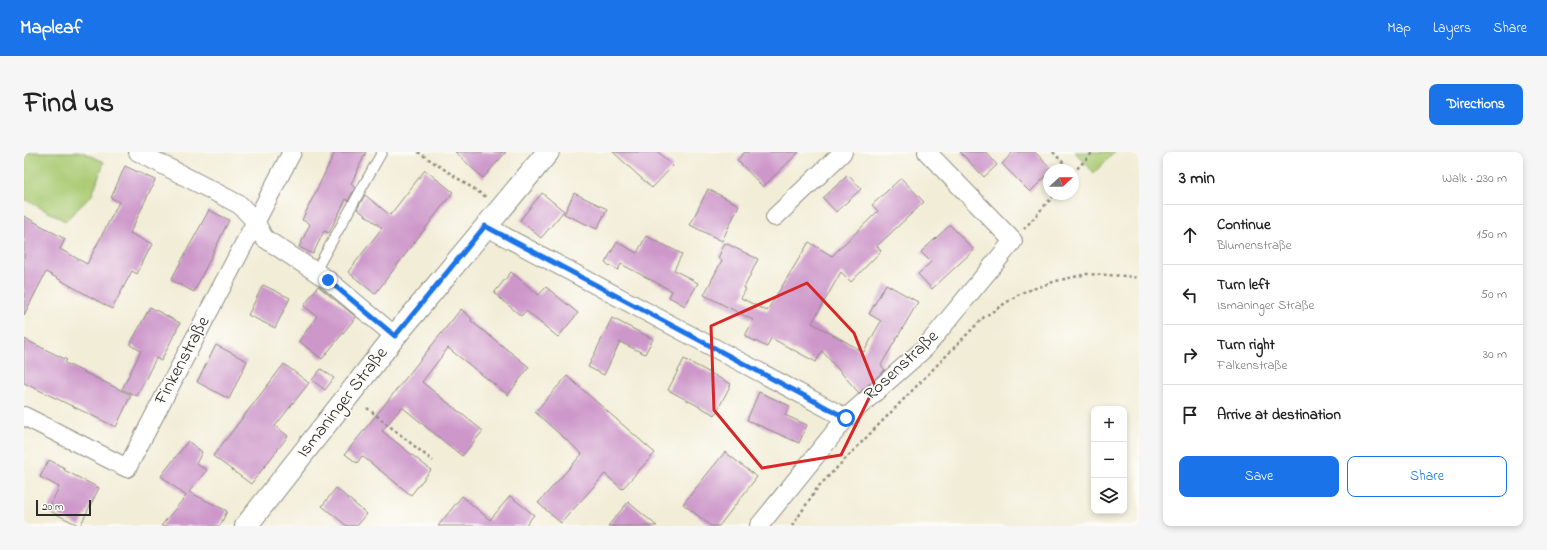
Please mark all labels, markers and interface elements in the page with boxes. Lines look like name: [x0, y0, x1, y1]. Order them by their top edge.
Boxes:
text: Mapleaf: [20, 15, 82, 42]
text: Map: [1387, 18, 1411, 39]
text: Layers: [1433, 18, 1471, 39]
text: Share: [1493, 18, 1527, 39]
text: Find us: [24, 84, 114, 125]
button: Directions: [1429, 84, 1523, 125]
north arrow: [1043, 164, 1079, 200]
text: 3 min: [1179, 166, 1215, 191]
text: Walk · 230 m: [1442, 169, 1507, 188]
text: Continue: [1217, 214, 1271, 236]
icon: ahead: [1179, 224, 1201, 246]
text: 150 m: [1476, 225, 1507, 244]
text: Blumenstraße: [1217, 236, 1292, 255]
route end: [319, 271, 337, 289]
text: Turn left: [1217, 274, 1270, 296]
icon: left: [1179, 284, 1201, 306]
text: 50 m: [1481, 285, 1507, 304]
text: Ismaninger Straße: [1217, 296, 1314, 315]
street label: Finkenstraße: [148, 311, 218, 411]
street label: Rosenstraße: [859, 324, 946, 407]
text: Turn right: [1217, 334, 1275, 356]
street label: Ismaninger Straße: [291, 341, 396, 465]
icon: right: [1179, 344, 1201, 366]
text: 30 m: [1483, 345, 1507, 364]
text: Falkenstraße: [1217, 356, 1287, 375]
icon: arrive: [1179, 404, 1201, 426]
text: Arrive at destination: [1217, 404, 1341, 426]
map controls: [1091, 406, 1127, 514]
button: +: [1091, 406, 1127, 442]
route start: [837, 409, 855, 427]
button: −: [1091, 442, 1127, 478]
button: Save: [1179, 456, 1339, 497]
button: Share: [1347, 456, 1507, 497]
button: layers: [1091, 478, 1127, 514]
scale bar: [36, 498, 91, 517]
text: 20 m: [42, 499, 64, 515]

